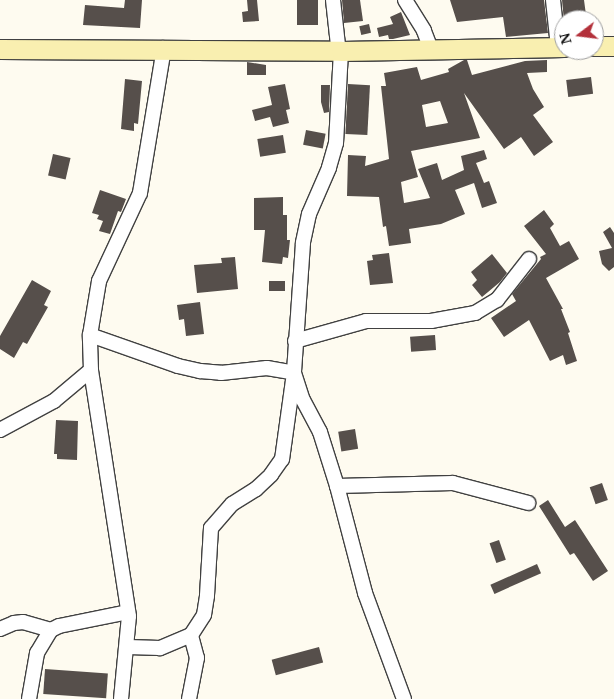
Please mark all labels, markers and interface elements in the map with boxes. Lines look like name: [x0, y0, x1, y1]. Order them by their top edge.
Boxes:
north arrow: [554, 10, 604, 60]
text: N: [554, 31, 576, 47]

